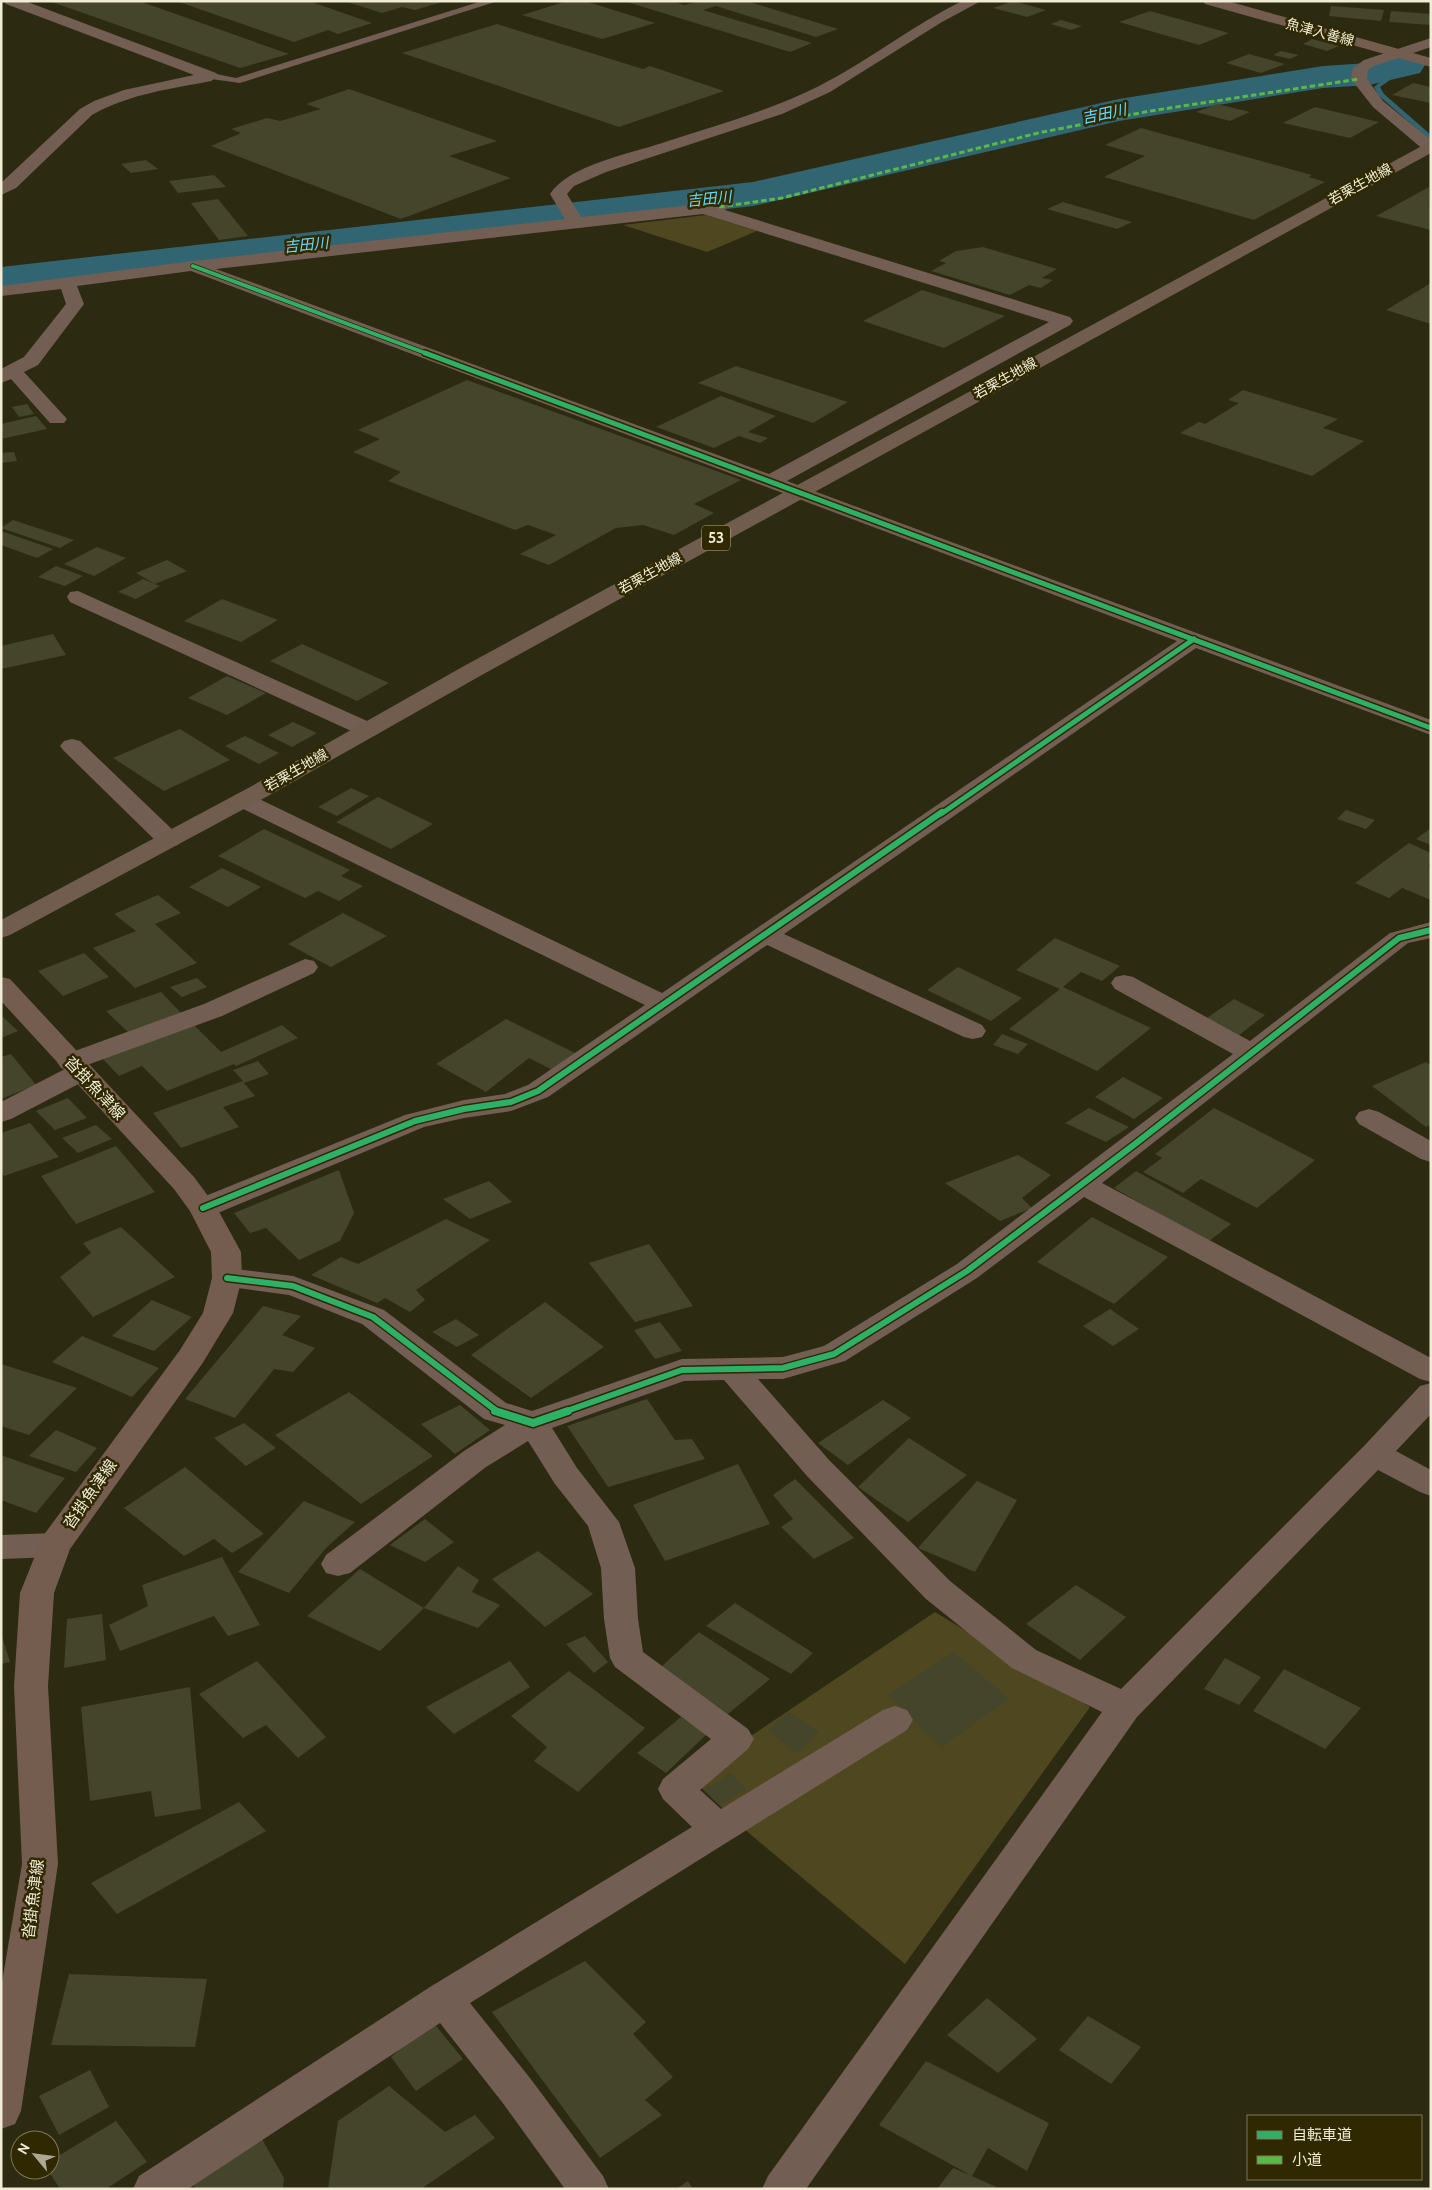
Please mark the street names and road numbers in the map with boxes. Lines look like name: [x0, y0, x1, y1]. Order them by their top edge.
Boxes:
street label: 魚津入善線: [1284, 14, 1356, 50]
street label: 若栗生地線: [1325, 159, 1395, 209]
street label: 若栗生地線: [970, 353, 1040, 403]
road number: 53: [702, 526, 730, 550]
street label: 若栗生地線: [615, 548, 685, 598]
street label: 若栗生地線: [261, 745, 331, 795]
street label: 沓掛魚津線: [61, 1052, 129, 1124]
street label: 沓掛魚津線: [59, 1456, 121, 1532]
street label: 沓掛魚津線: [19, 1858, 47, 1940]

